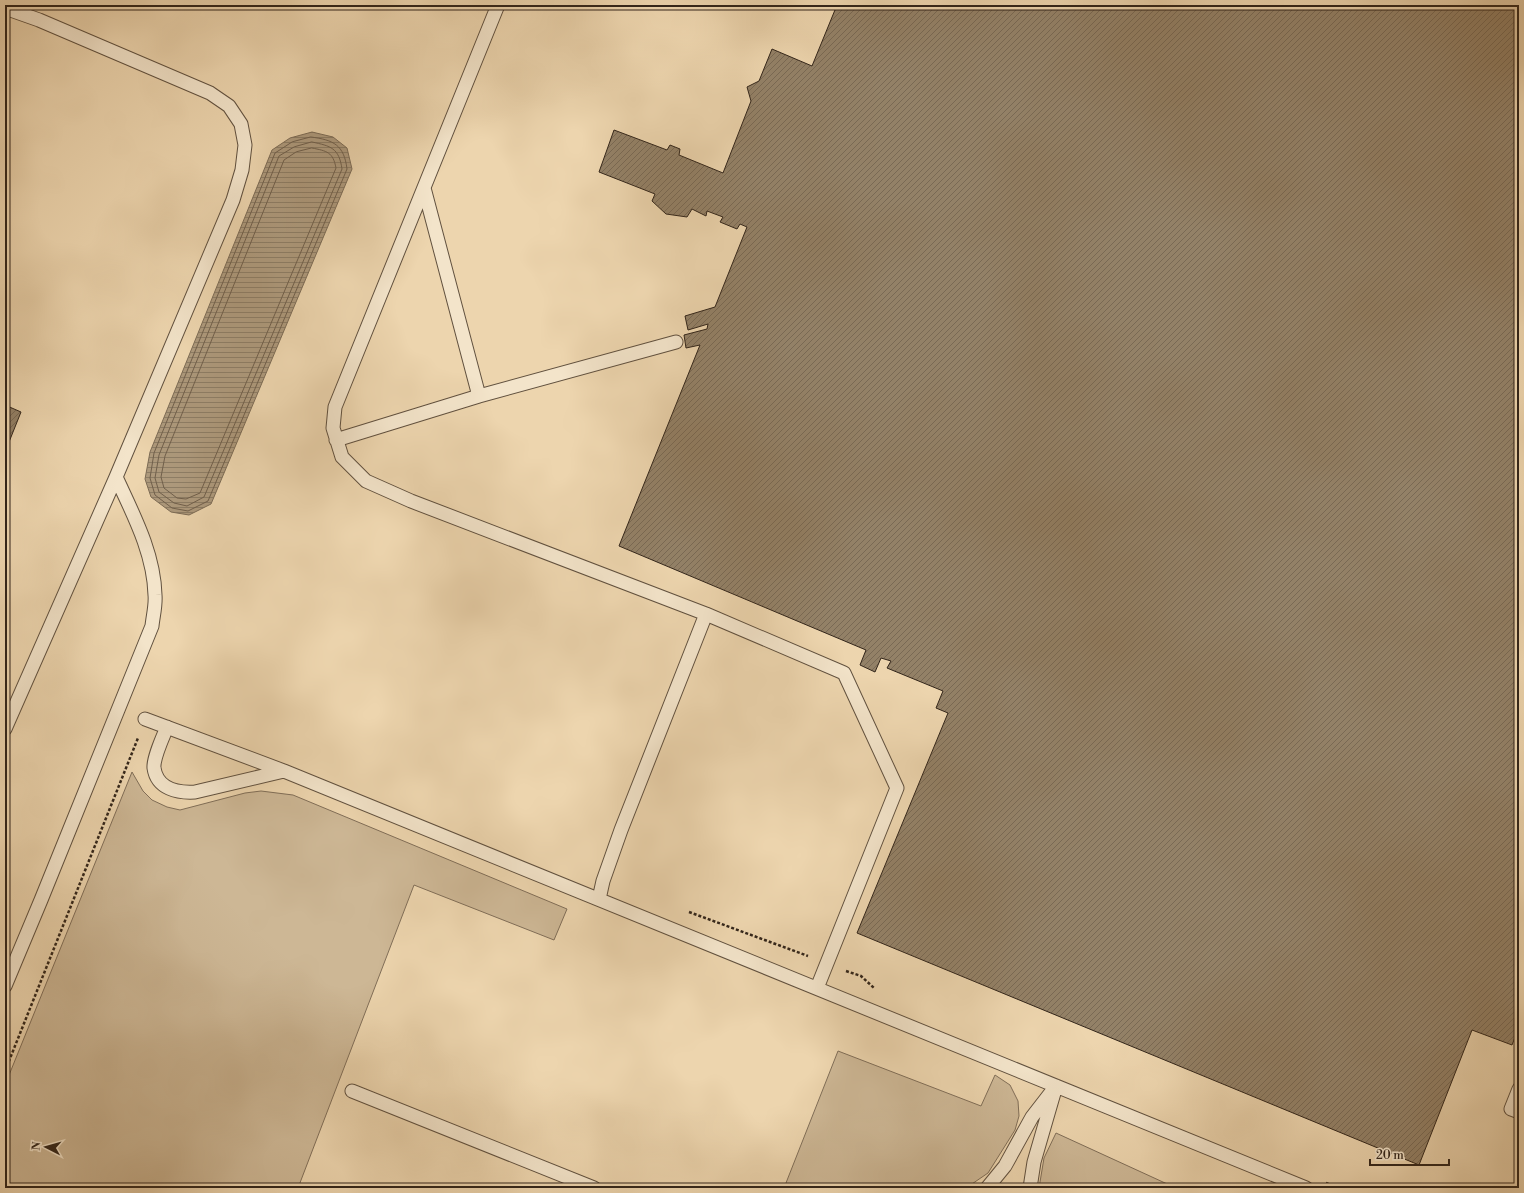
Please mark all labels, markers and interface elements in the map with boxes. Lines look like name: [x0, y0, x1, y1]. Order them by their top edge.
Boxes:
north arrow: [26, 1127, 66, 1167]
text: N: [30, 1141, 44, 1151]
scale bar: [1370, 1141, 1449, 1167]
text: 20 m: [1376, 1148, 1404, 1163]

